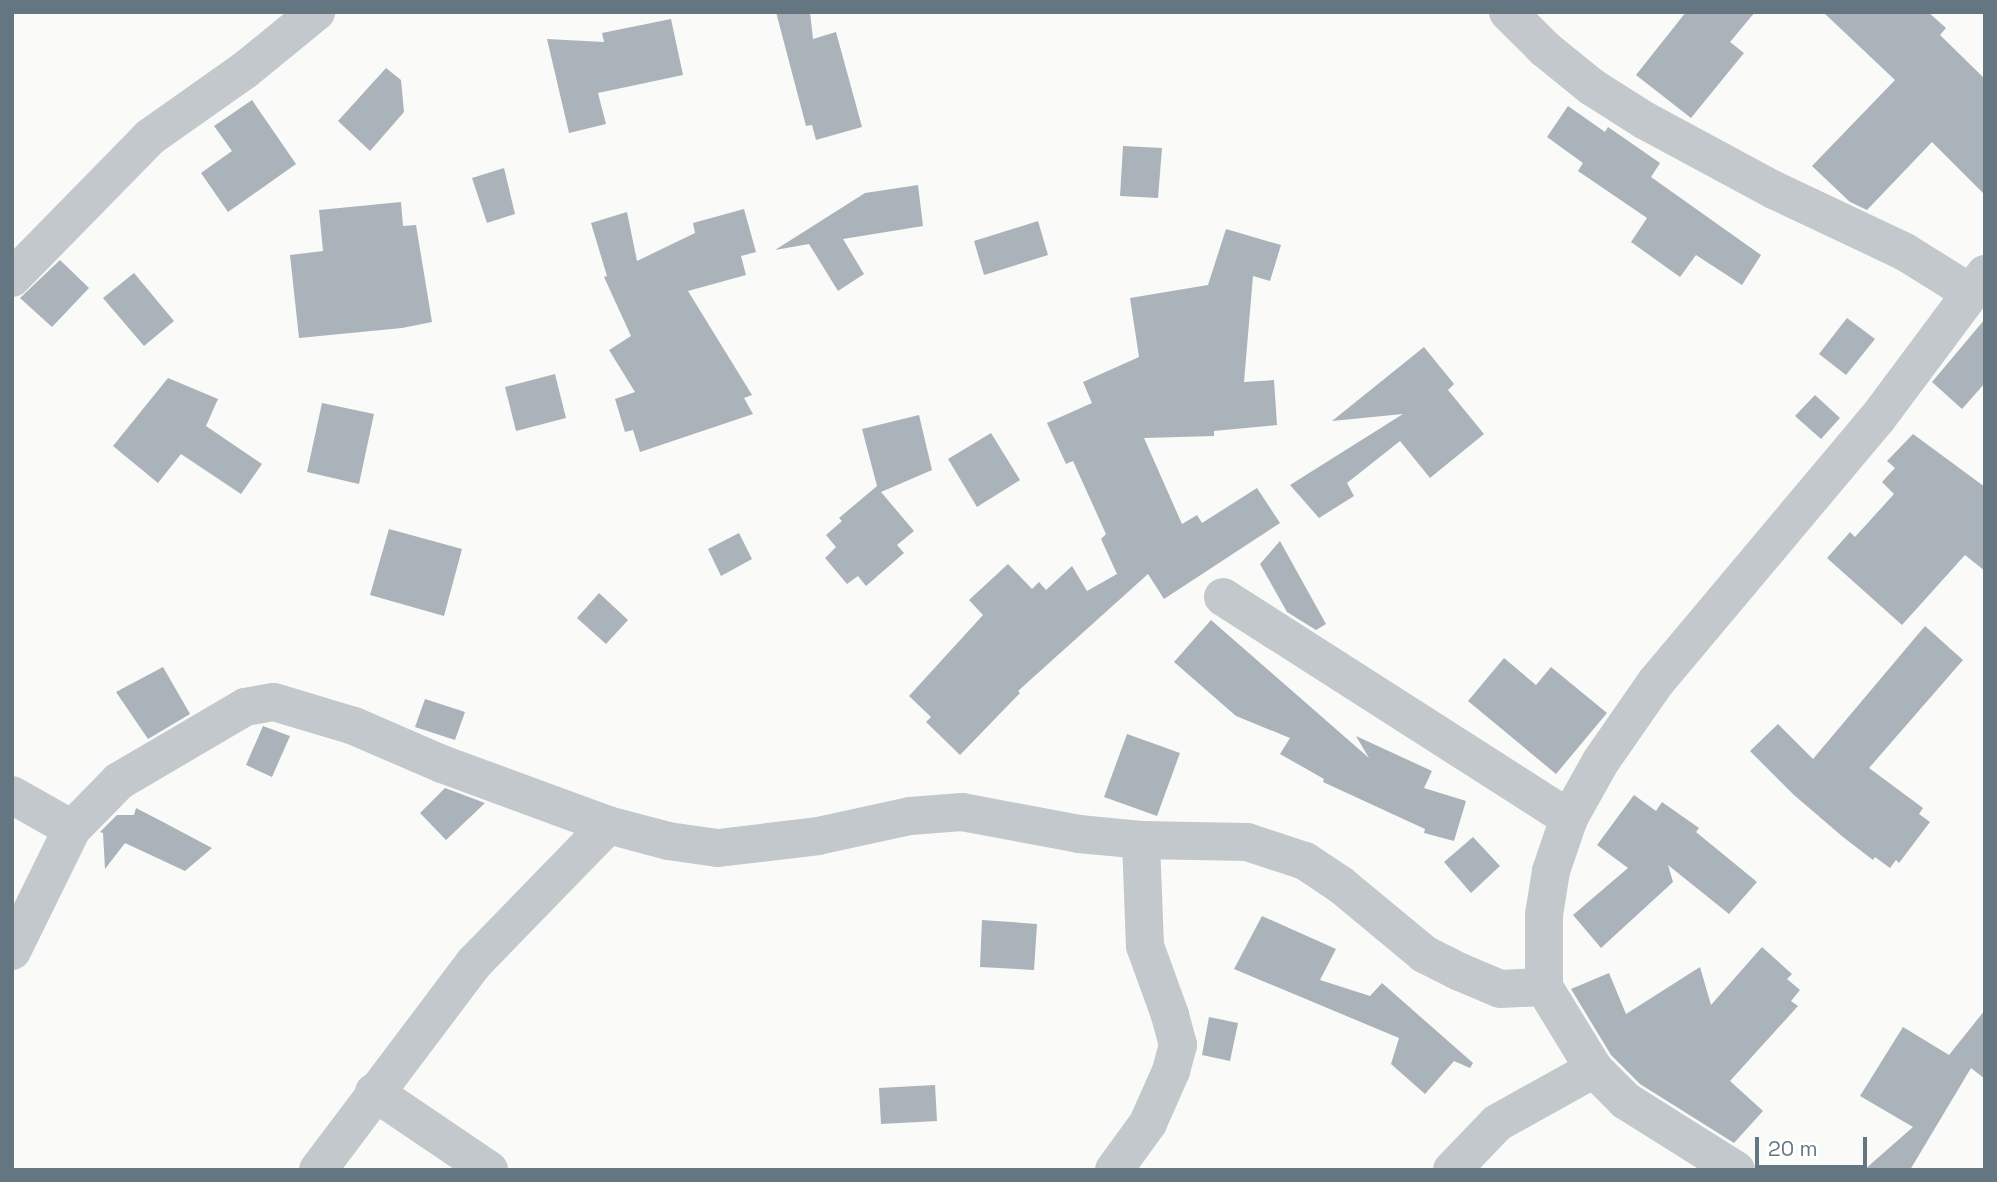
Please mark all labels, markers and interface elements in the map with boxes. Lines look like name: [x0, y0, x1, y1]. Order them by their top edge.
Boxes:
scale bar: [1759, 1122, 1871, 1166]
text: 20 m: [1768, 1135, 1818, 1162]

